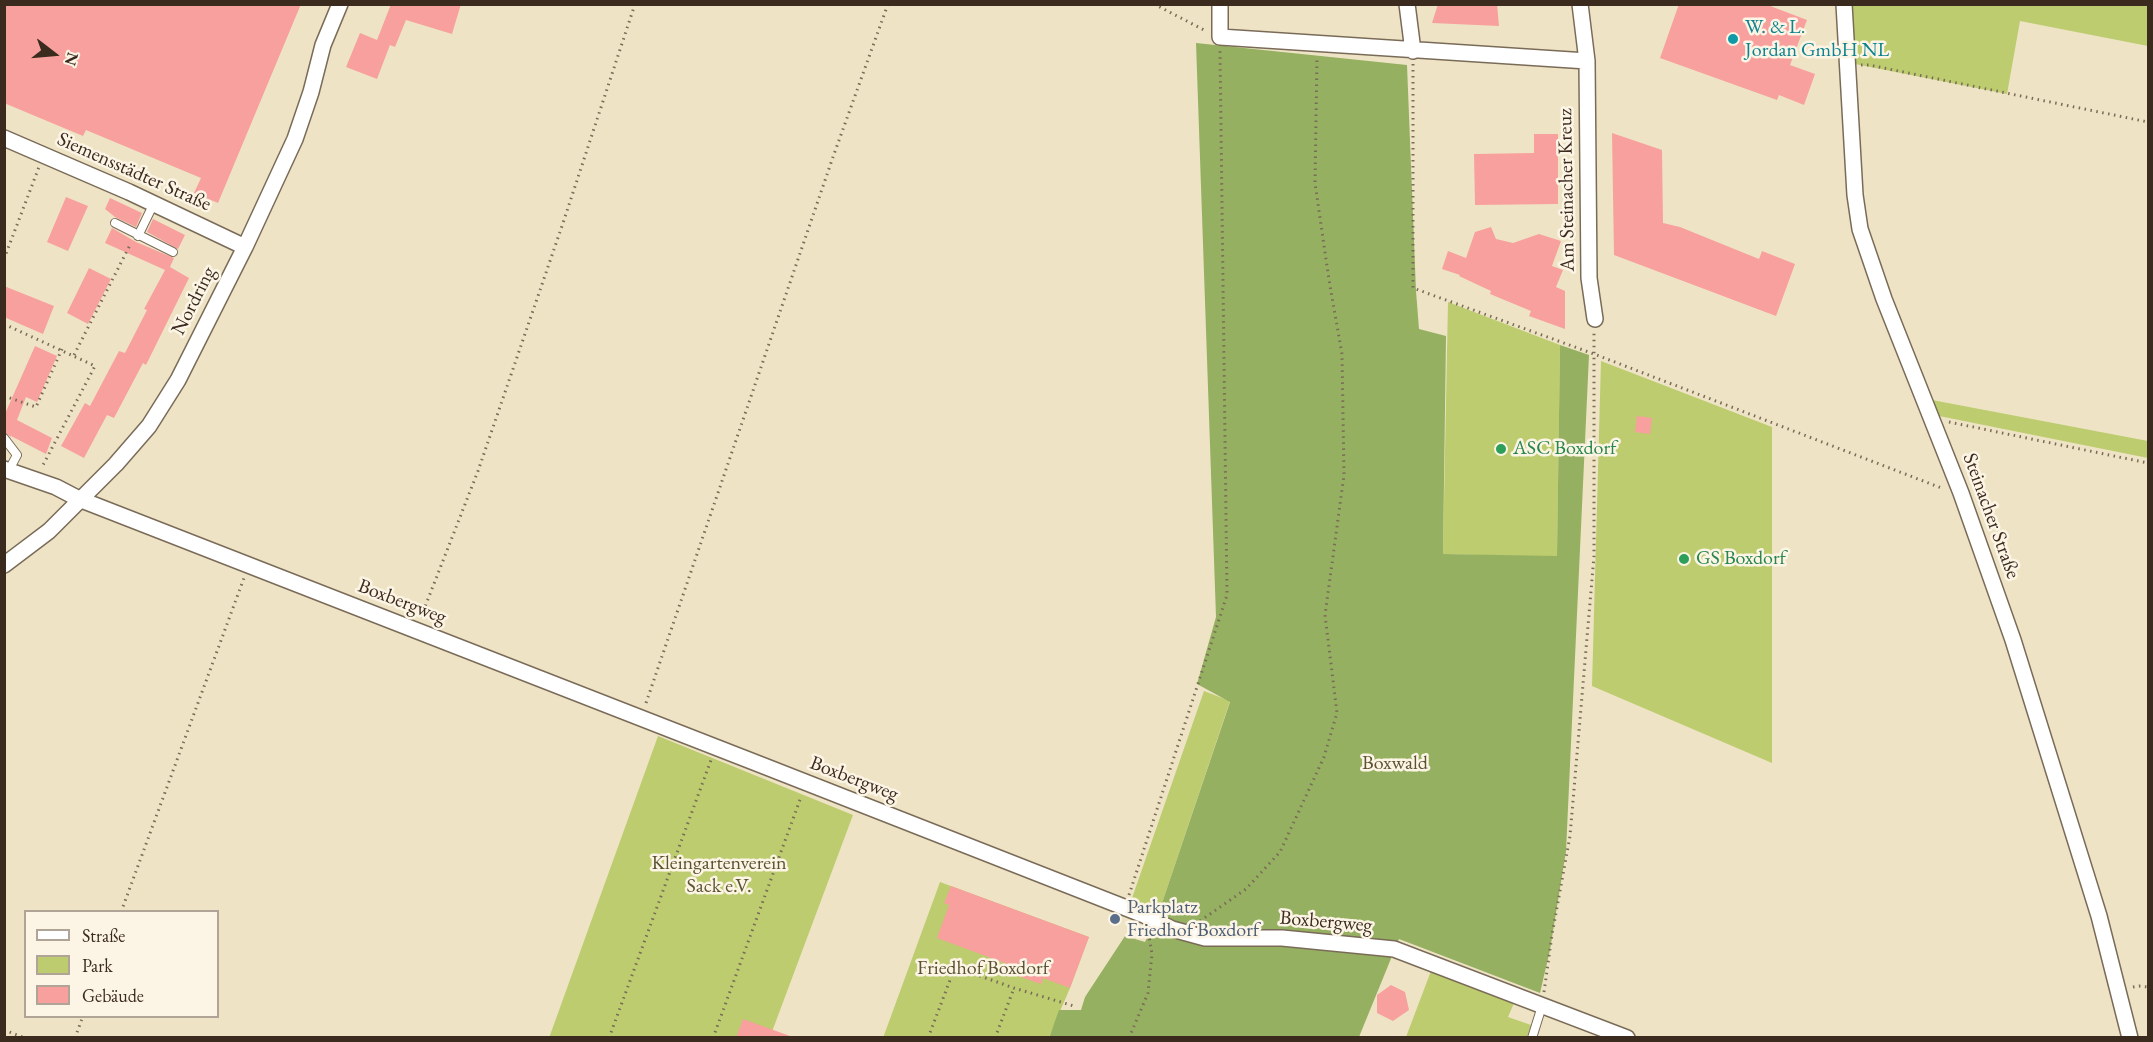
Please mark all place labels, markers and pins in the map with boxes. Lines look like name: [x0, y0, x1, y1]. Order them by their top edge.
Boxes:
place label: W. & L. Jordan GmbH NL: [1745, 16, 1889, 63]
marker: W. & L. Jordan GmbH NL: [1726, 32, 1740, 46]
place label: ASC Boxdorf: [1513, 437, 1616, 461]
marker: ASC Boxdorf: [1494, 442, 1508, 456]
place label: GS Boxdorf: [1696, 547, 1786, 571]
marker: GS Boxdorf: [1677, 552, 1691, 566]
place label: Parkplatz Friedhof Boxdorf: [1127, 896, 1259, 943]
marker: Parkplatz Friedhof Boxdorf: [1108, 912, 1122, 926]

